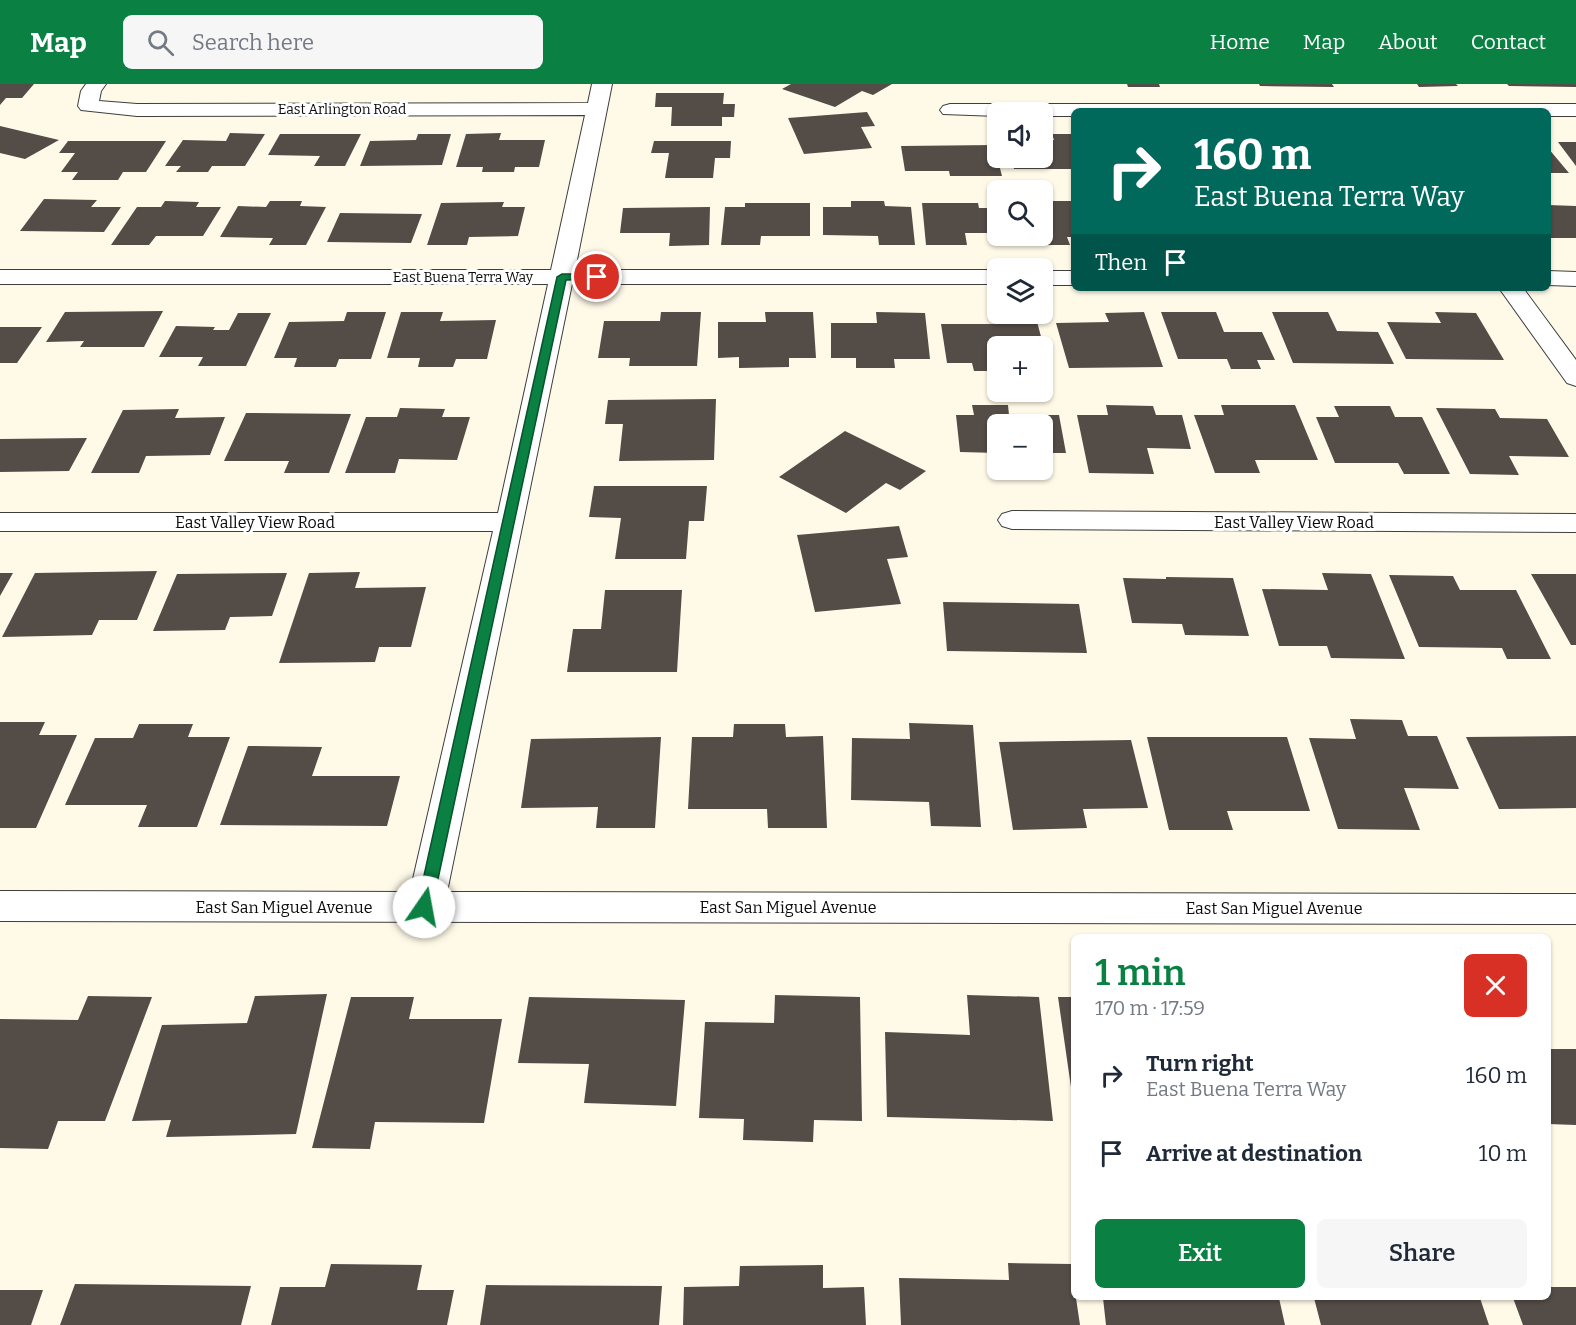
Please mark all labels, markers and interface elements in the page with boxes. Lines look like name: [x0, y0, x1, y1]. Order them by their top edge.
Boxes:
search box: [123, 15, 543, 69]
text: Map: [30, 26, 87, 59]
icon: search: [144, 26, 177, 59]
text: Search here: [192, 29, 314, 56]
text: Home: [1210, 29, 1270, 55]
text: Map: [1303, 29, 1345, 55]
text: About: [1378, 29, 1438, 55]
text: Contact: [1471, 29, 1546, 55]
street label: East Arlington Road: [278, 101, 406, 118]
map controls: [987, 102, 1053, 480]
button: sound: [987, 102, 1053, 168]
text: 160 m: [1194, 130, 1311, 180]
icon: right: [1095, 132, 1173, 210]
button: search: [987, 180, 1053, 246]
text: East Buena Terra Way: [1194, 181, 1465, 213]
icon: arrive: [1159, 246, 1192, 279]
text: Then: [1095, 249, 1147, 276]
pin: [571, 251, 622, 302]
button: layers: [987, 258, 1053, 324]
icon: arrive: [580, 260, 613, 293]
street label: East Buena Terra Way: [393, 269, 534, 286]
button: +: [987, 336, 1053, 402]
button: −: [987, 414, 1053, 480]
street label: East Valley View Road: [175, 513, 336, 532]
street label: East Valley View Road: [1214, 513, 1375, 532]
position arrow: [392, 875, 456, 939]
street label: East San Miguel Avenue: [195, 898, 373, 917]
street label: East San Miguel Avenue: [699, 898, 877, 917]
street label: East San Miguel Avenue: [1185, 899, 1363, 918]
text: 1 min: [1095, 951, 1186, 995]
button: close: [1464, 954, 1527, 1017]
text: 170 m · 17:59: [1095, 996, 1205, 1020]
text: Turn right: [1146, 1050, 1254, 1077]
icon: right: [1095, 1059, 1128, 1092]
text: 160 m: [1466, 1062, 1527, 1089]
text: East Buena Terra Way: [1146, 1077, 1346, 1101]
icon: arrive: [1095, 1137, 1128, 1170]
text: Arrive at destination: [1146, 1140, 1362, 1167]
text: 10 m: [1479, 1140, 1527, 1167]
button: Exit: [1095, 1219, 1305, 1288]
button: Share: [1317, 1219, 1527, 1288]

